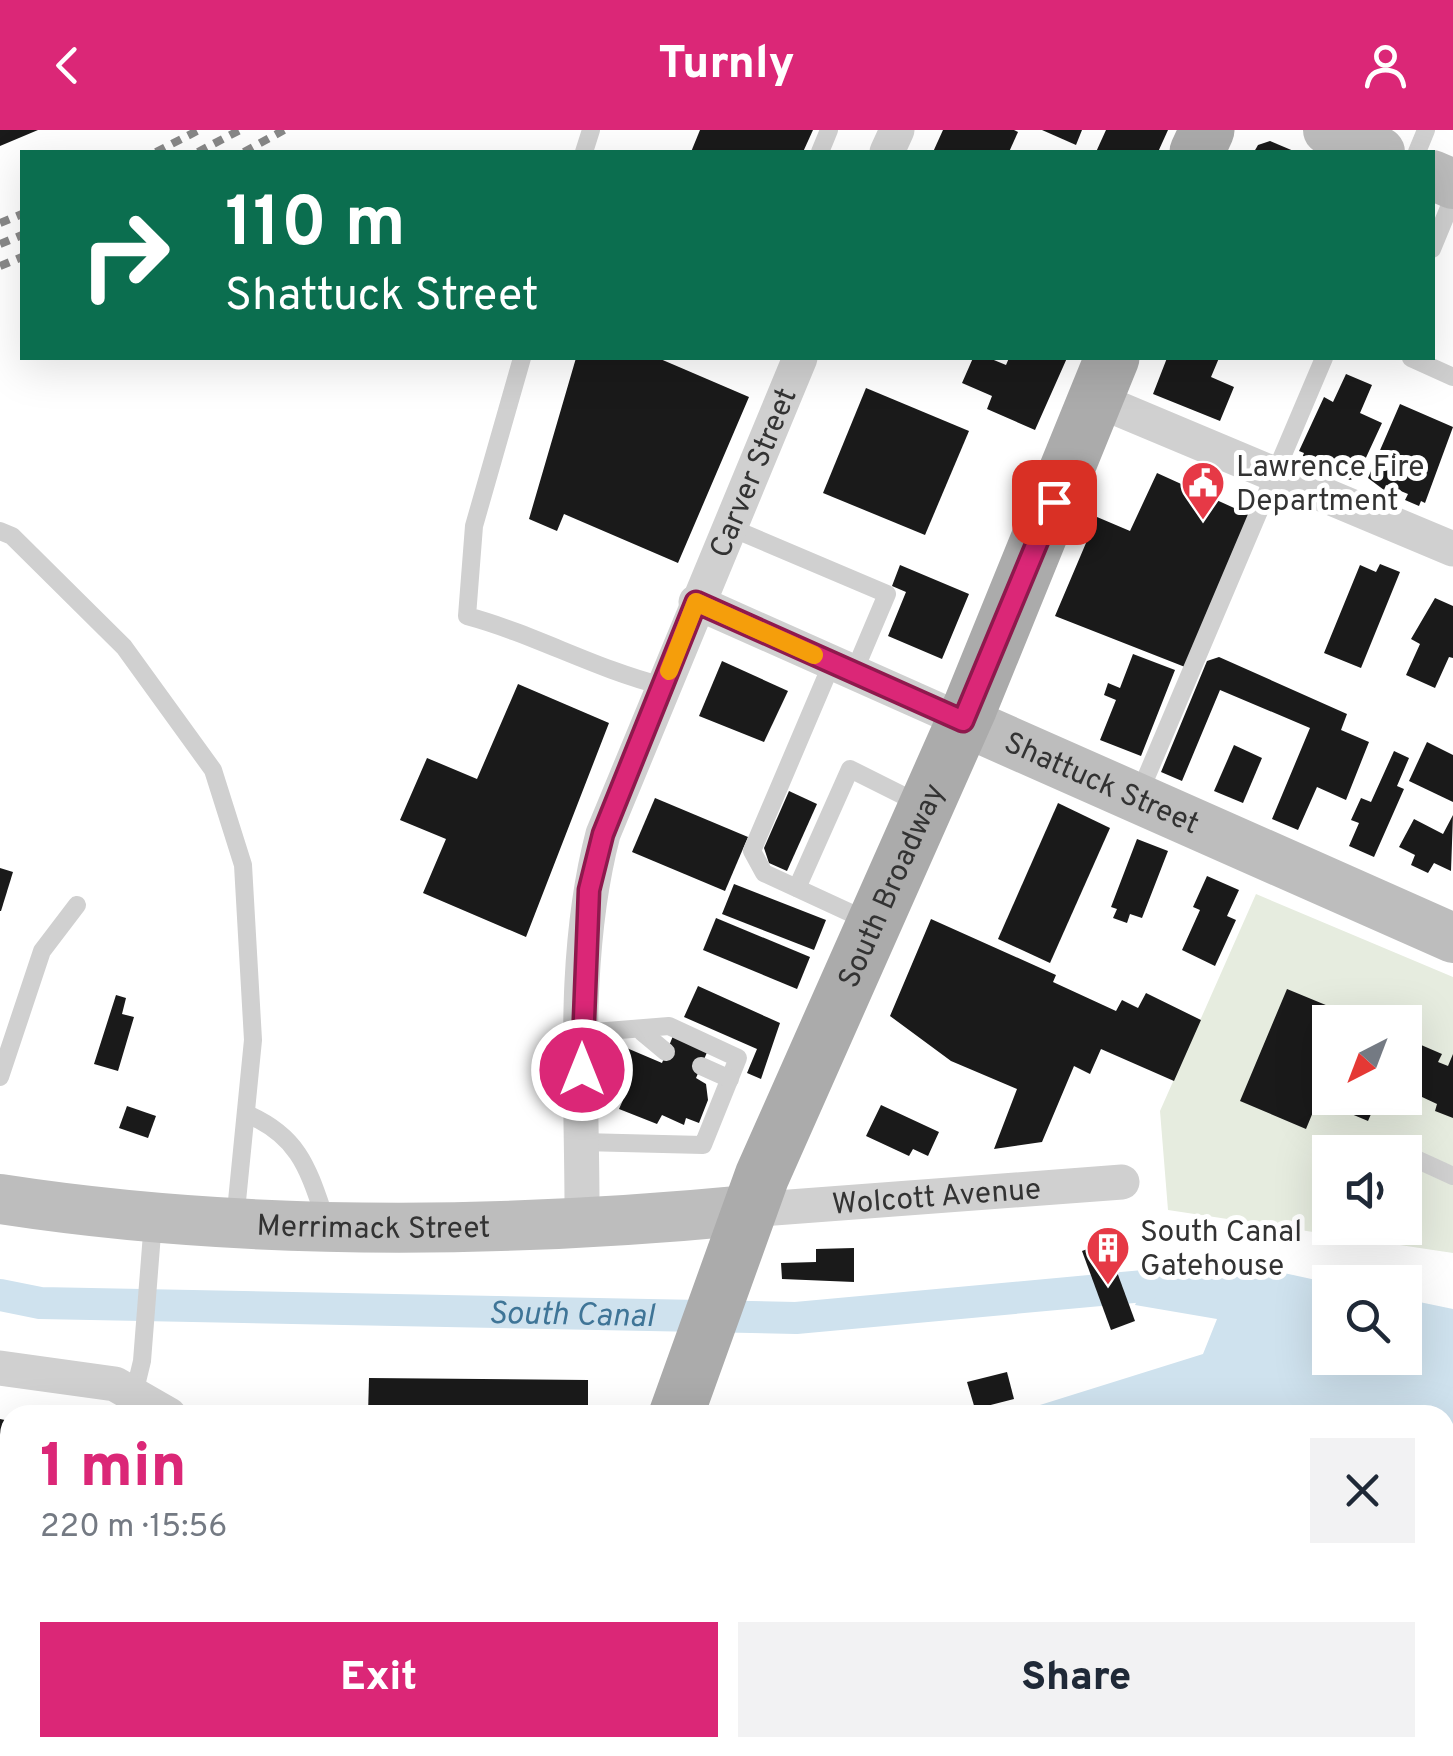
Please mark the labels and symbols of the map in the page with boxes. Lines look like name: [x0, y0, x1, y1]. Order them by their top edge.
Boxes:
street label: Carver Street: [703, 383, 807, 564]
place label: Lawrence Fire Department: [1236, 450, 1424, 521]
pin: [1012, 460, 1097, 545]
public building icon: Lawrence Fire Department: [1180, 460, 1226, 521]
street label: Shattuck Street: [998, 726, 1204, 844]
street label: South Broadway: [832, 779, 955, 994]
north arrow: [1312, 1005, 1422, 1115]
position arrow: [530, 1018, 634, 1122]
street label: Wolcott Avenue: [831, 1172, 1042, 1225]
street label: Merrimack Street: [256, 1209, 491, 1249]
place label: South Canal Gatehouse: [1140, 1215, 1302, 1286]
building icon: South Canal Gatehouse: [1085, 1225, 1131, 1286]
water label: South Canal: [488, 1295, 656, 1338]

